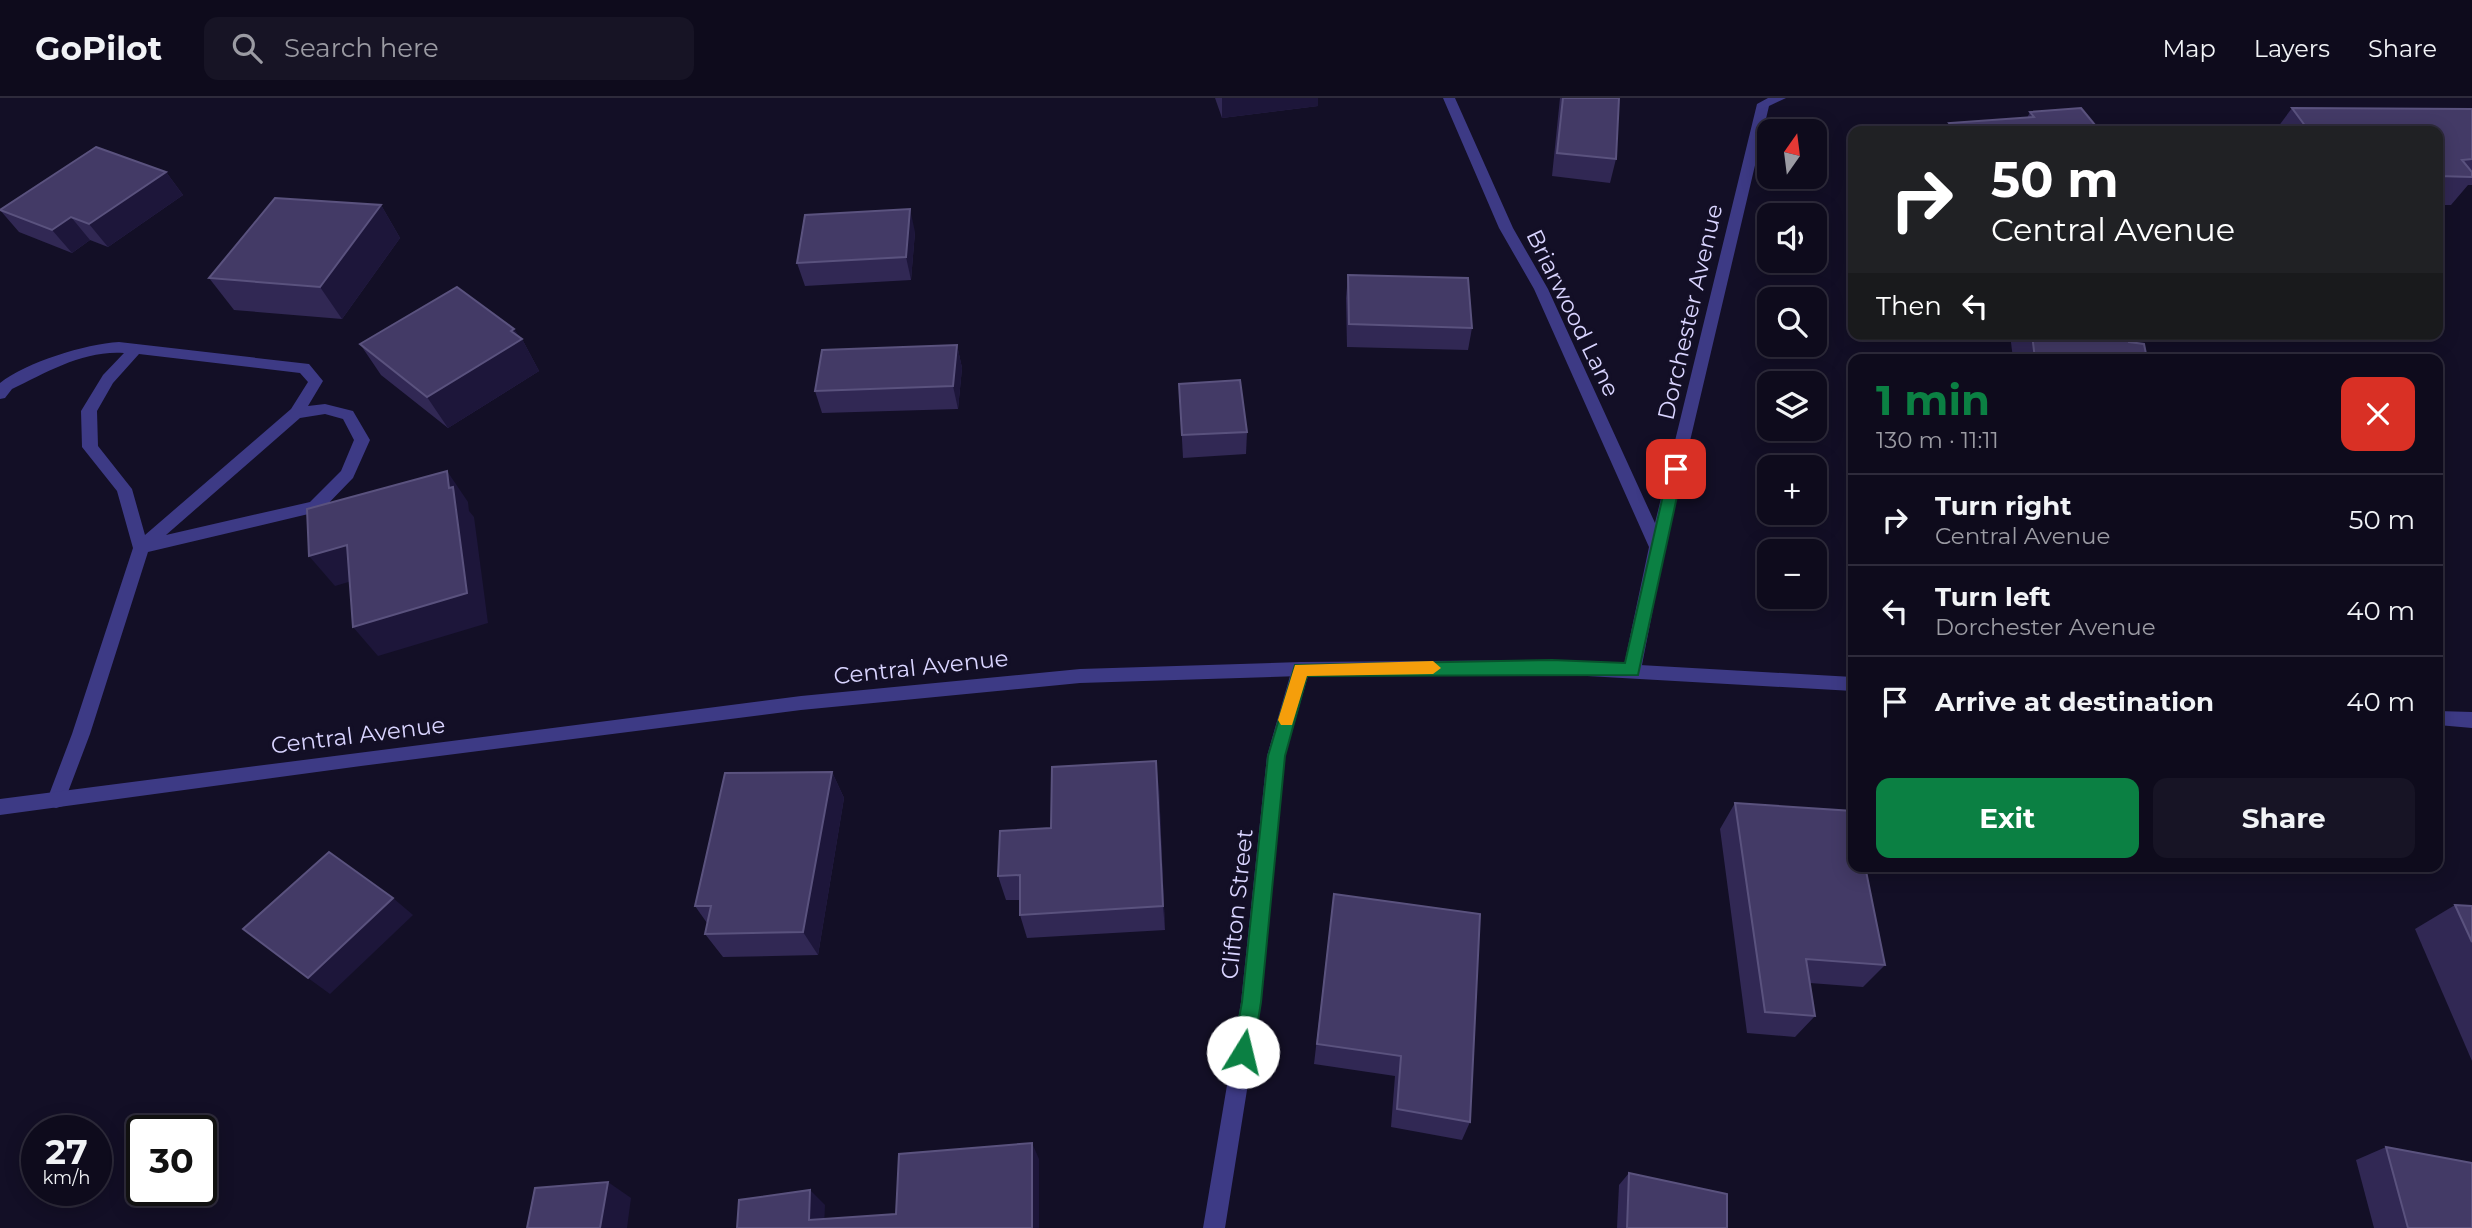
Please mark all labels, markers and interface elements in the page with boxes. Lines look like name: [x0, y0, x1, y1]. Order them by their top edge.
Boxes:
search box: [204, 17, 694, 80]
text: GoPilot: [35, 28, 162, 68]
icon: search: [228, 29, 266, 67]
text: Search here: [284, 32, 439, 64]
text: Map: [2162, 34, 2216, 63]
text: Layers: [2254, 34, 2330, 63]
text: Share: [2368, 34, 2437, 63]
north arrow: [1757, 119, 1827, 189]
map controls: [1757, 119, 1827, 609]
text: 50 m: [1991, 150, 2119, 209]
icon: right: [1876, 154, 1967, 245]
street label: Dorchester Avenue: [1652, 201, 1728, 423]
button: sound: [1757, 203, 1827, 273]
text: Central Avenue: [1991, 210, 2235, 249]
street label: Briarwood Lane: [1520, 225, 1626, 401]
button: search: [1757, 287, 1827, 357]
icon: left: [1956, 287, 1994, 325]
text: Then: [1876, 290, 1942, 322]
button: layers: [1757, 371, 1827, 441]
text: 1 min: [1876, 374, 1990, 426]
button: close: [2341, 377, 2415, 451]
text: 130 m · 11:11: [1876, 426, 1999, 454]
pin: [1646, 439, 1706, 499]
icon: arrive: [1657, 450, 1695, 488]
button: +: [1757, 455, 1827, 525]
text: Turn right: [1935, 490, 2071, 522]
icon: right: [1876, 501, 1914, 539]
text: 50 m: [2349, 504, 2415, 536]
text: Central Avenue: [1935, 522, 2110, 550]
button: −: [1757, 539, 1827, 609]
text: Turn left: [1935, 581, 2051, 613]
icon: left: [1876, 592, 1914, 630]
text: 40 m: [2346, 595, 2415, 627]
text: Dorchester Avenue: [1935, 613, 2156, 641]
street label: Central Avenue: [832, 644, 1010, 690]
icon: arrive: [1876, 683, 1914, 721]
text: Arrive at destination: [1935, 686, 2214, 718]
text: 40 m: [2346, 686, 2415, 718]
street label: Central Avenue: [269, 710, 447, 760]
button: Exit: [1876, 778, 2139, 858]
button: Share: [2153, 778, 2415, 858]
street label: Clifton Street: [1215, 827, 1259, 981]
position arrow: [1206, 1015, 1280, 1089]
speed limit sign: 30: [126, 1115, 217, 1206]
text: 27: [45, 1130, 88, 1173]
text: km/h: [42, 1167, 91, 1189]

